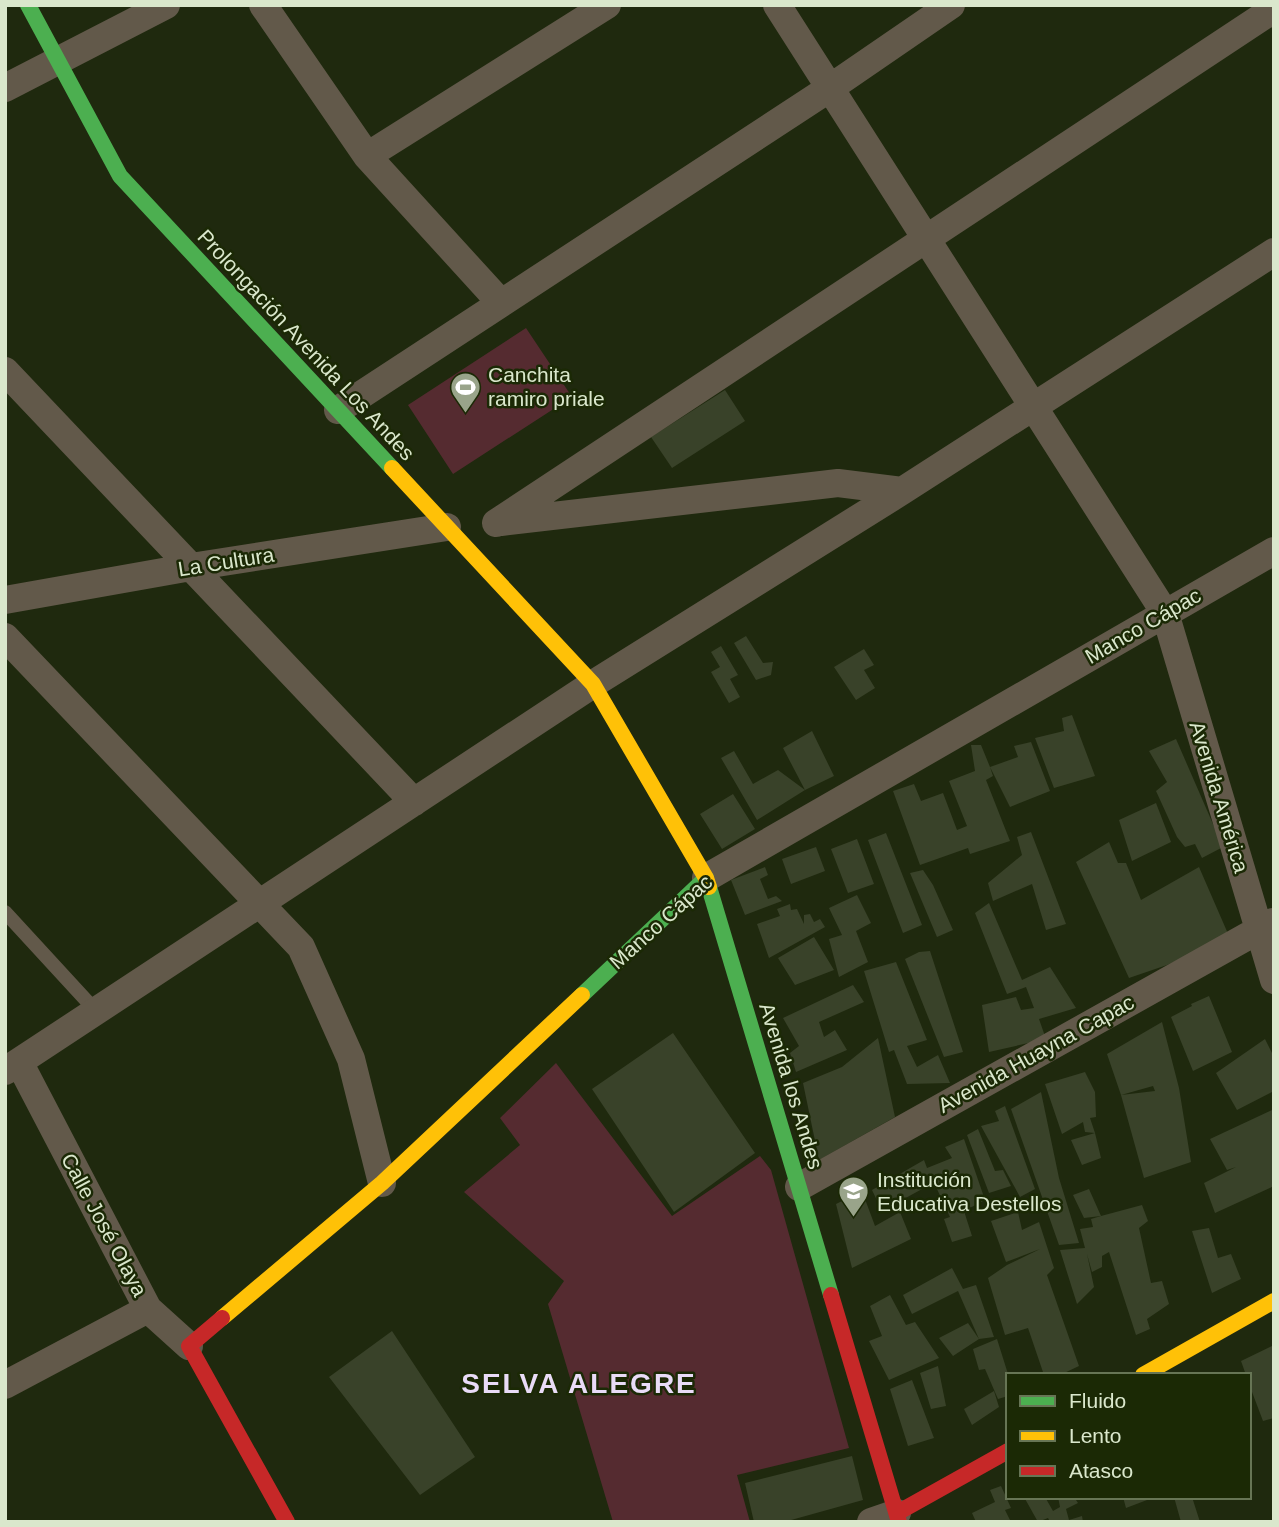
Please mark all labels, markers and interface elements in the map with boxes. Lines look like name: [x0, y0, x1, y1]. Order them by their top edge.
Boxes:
street label: Prolongación Avenida Los Andes: [193, 225, 419, 465]
place label: Canchita ramiro priale: [488, 363, 605, 410]
sports icon: Canchita ramiro priale: [448, 370, 482, 414]
street label: La Cultura: [176, 543, 276, 580]
street label: Manco Cápac: [1081, 583, 1205, 668]
street label: Avenida América: [1185, 718, 1254, 876]
street label: Manco Cápac: [605, 870, 717, 974]
street label: Avenida Huayna Capac: [934, 990, 1138, 1117]
street label: Avenida los Andes: [755, 1000, 828, 1172]
street label: Calle José Olaya: [57, 1149, 152, 1301]
place label: Institución Educativa Destellos: [877, 1168, 1061, 1215]
school or university icon: Institución Educativa Destellos: [837, 1175, 871, 1219]
district label: SELVA ALEGRE: [461, 1368, 697, 1399]
legend: [1006, 1373, 1251, 1499]
text: Fluido: [1069, 1389, 1126, 1412]
text: Lento: [1069, 1424, 1122, 1447]
text: Atasco: [1069, 1459, 1133, 1482]

